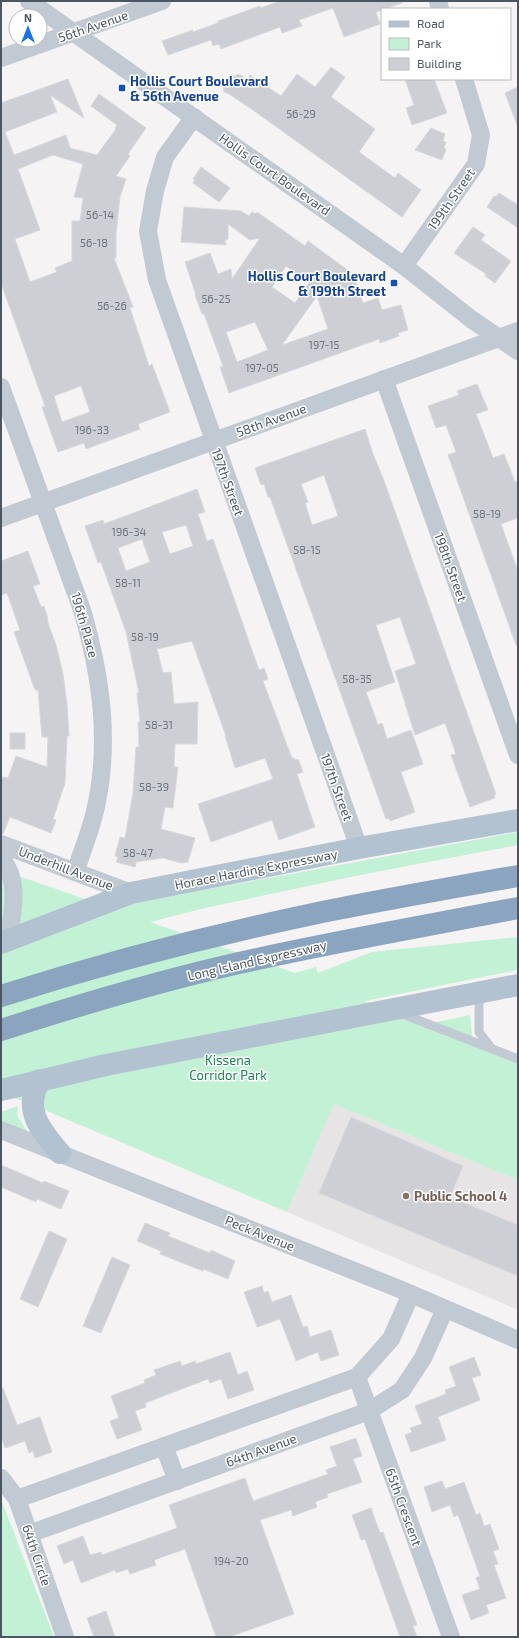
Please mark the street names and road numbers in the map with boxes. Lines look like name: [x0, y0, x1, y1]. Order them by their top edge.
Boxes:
street label: 56th Avenue: [56, 7, 130, 45]
street label: Hollis Court Boulevard: [216, 130, 334, 218]
street label: 199th Street: [424, 165, 478, 233]
street label: 58th Avenue: [234, 400, 308, 440]
street label: 197th Street: [208, 446, 248, 518]
street label: 198th Street: [431, 530, 471, 604]
street label: 196th Place: [68, 590, 102, 660]
street label: 197th Street: [317, 751, 357, 823]
street label: Underhill Avenue: [16, 843, 116, 893]
street label: Horace Harding Expressway: [173, 845, 339, 893]
street label: Long Island Expressway: [186, 936, 328, 984]
street label: Peck Avenue: [223, 1212, 297, 1254]
street label: 64th Avenue: [223, 1430, 299, 1470]
street label: 65th Crescent: [383, 1466, 425, 1548]
street label: 64th Circle: [19, 1522, 55, 1588]

